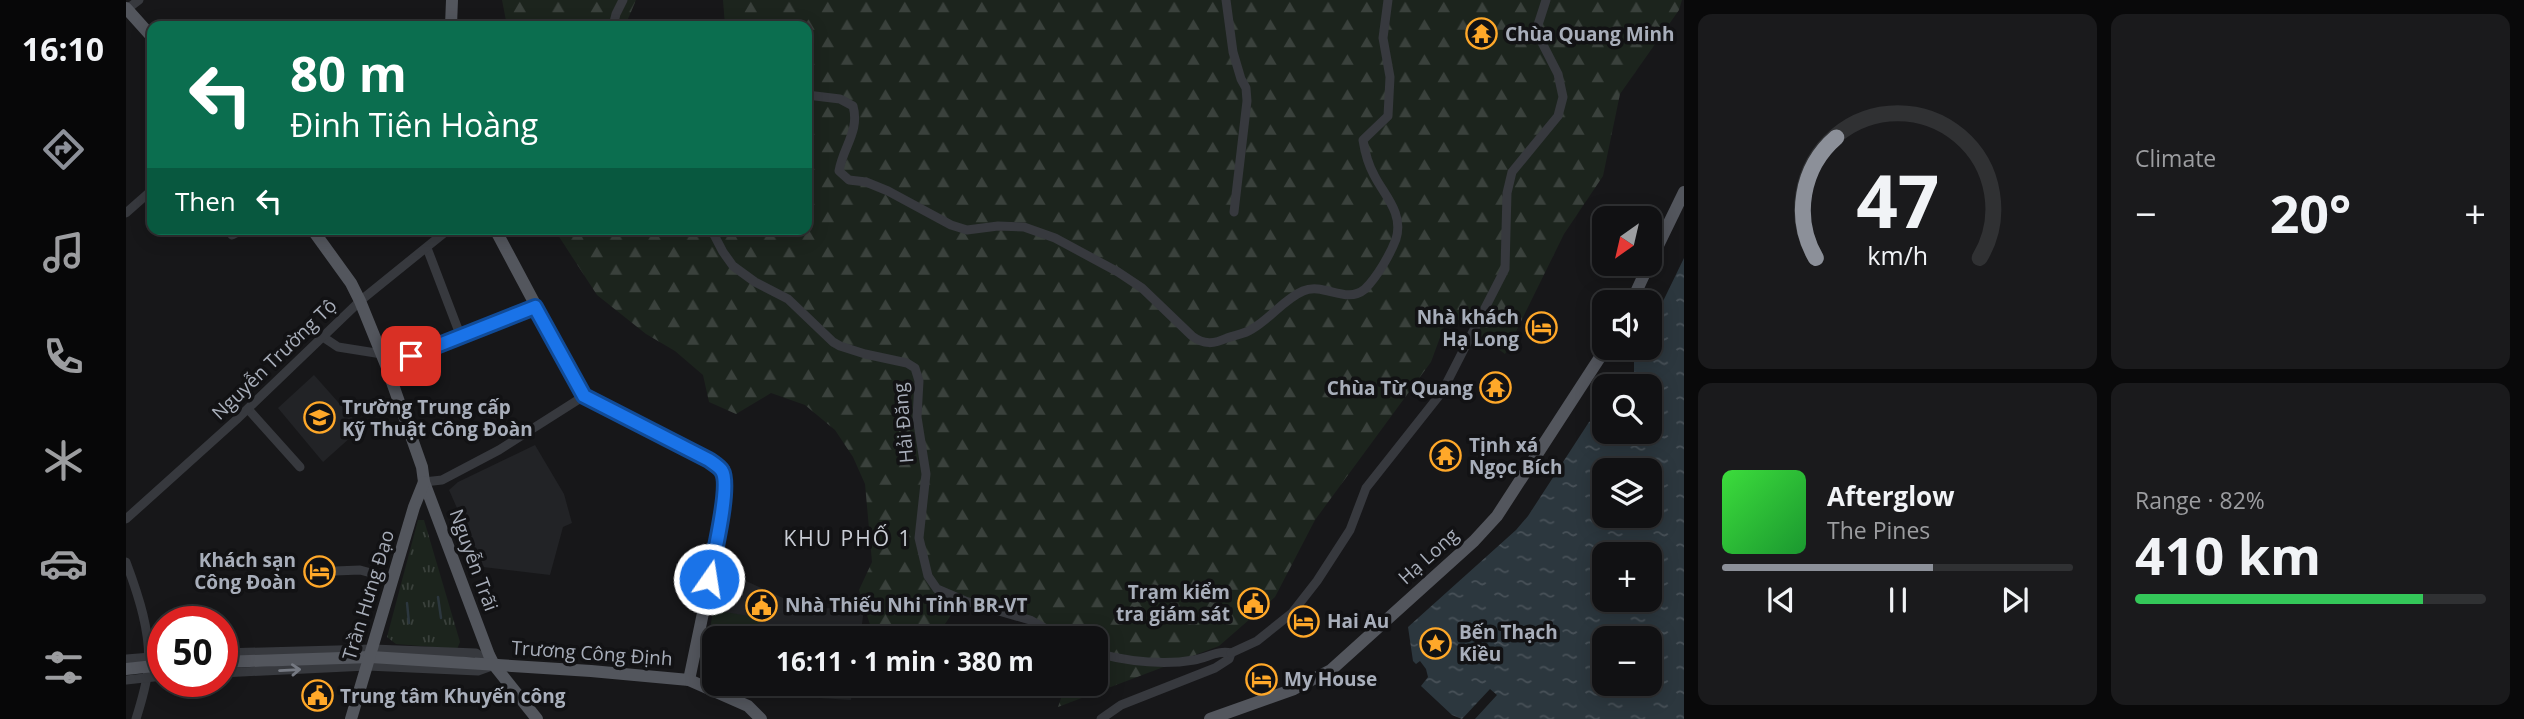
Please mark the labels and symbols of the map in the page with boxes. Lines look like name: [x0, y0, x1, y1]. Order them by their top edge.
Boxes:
temple icon: Chùa Quang Minh: [1465, 17, 1499, 51]
place label: Chùa Quang Minh: [1505, 21, 1674, 47]
north arrow: [1592, 206, 1662, 276]
street label: Nguyễn Trường Tộ: [206, 293, 342, 425]
place label: Nhà khách Hạ Long: [1417, 304, 1519, 352]
hotel icon: Nhà khách Hạ Long: [1525, 311, 1559, 345]
pin: [381, 326, 441, 386]
temple icon: Chùa Từ Quang: [1479, 371, 1513, 405]
place label: Chùa Từ Quang: [1327, 375, 1473, 401]
street label: Hải Đăng: [887, 382, 919, 464]
place label: Trường Trung cấp Kỹ Thuật Công Đoàn: [342, 394, 533, 442]
school or university icon: Trường Trung cấp Kỹ Thuật Công Đoàn: [302, 401, 336, 435]
place label: Tịnh xá Ngọc Bích: [1469, 432, 1562, 480]
temple icon: Tịnh xá Ngọc Bích: [1429, 439, 1463, 473]
street label: Nguyễn Trãi: [444, 505, 504, 615]
street label: Hạ Long: [1392, 522, 1464, 590]
district label: KHU PHỐ 1: [783, 524, 913, 552]
street label: Trần Hưng Đạo: [336, 527, 400, 663]
position arrow: [672, 542, 746, 616]
place label: Khách sạn Công Đoàn: [194, 547, 296, 595]
hotel icon: Khách sạn Công Đoàn: [302, 554, 336, 588]
place label: Trạm kiểm tra giám sát: [1116, 579, 1230, 627]
public building icon: Trạm kiểm tra giám sát: [1236, 586, 1270, 620]
public building icon: Nhà Thiếu Nhi Tỉnh BR-VT: [745, 588, 779, 622]
place label: Nhà Thiếu Nhi Tỉnh BR-VT: [785, 592, 1027, 618]
hotel icon: Hai Au: [1287, 604, 1321, 638]
speed limit sign: 50: [147, 606, 238, 697]
place label: Hai Au: [1327, 608, 1389, 634]
place label: Bến Thạch Kiều: [1459, 619, 1558, 667]
place icon: Bến Thạch Kiều: [1419, 626, 1453, 660]
street label: Trương Công Định: [511, 634, 673, 672]
hotel icon: My House: [1244, 662, 1278, 696]
one-way arrow: [279, 663, 302, 676]
place label: My House: [1284, 666, 1377, 692]
public building icon: Trung tâm Khuyến công: [300, 679, 334, 713]
place label: Trung tâm Khuyến công: [340, 683, 566, 709]

